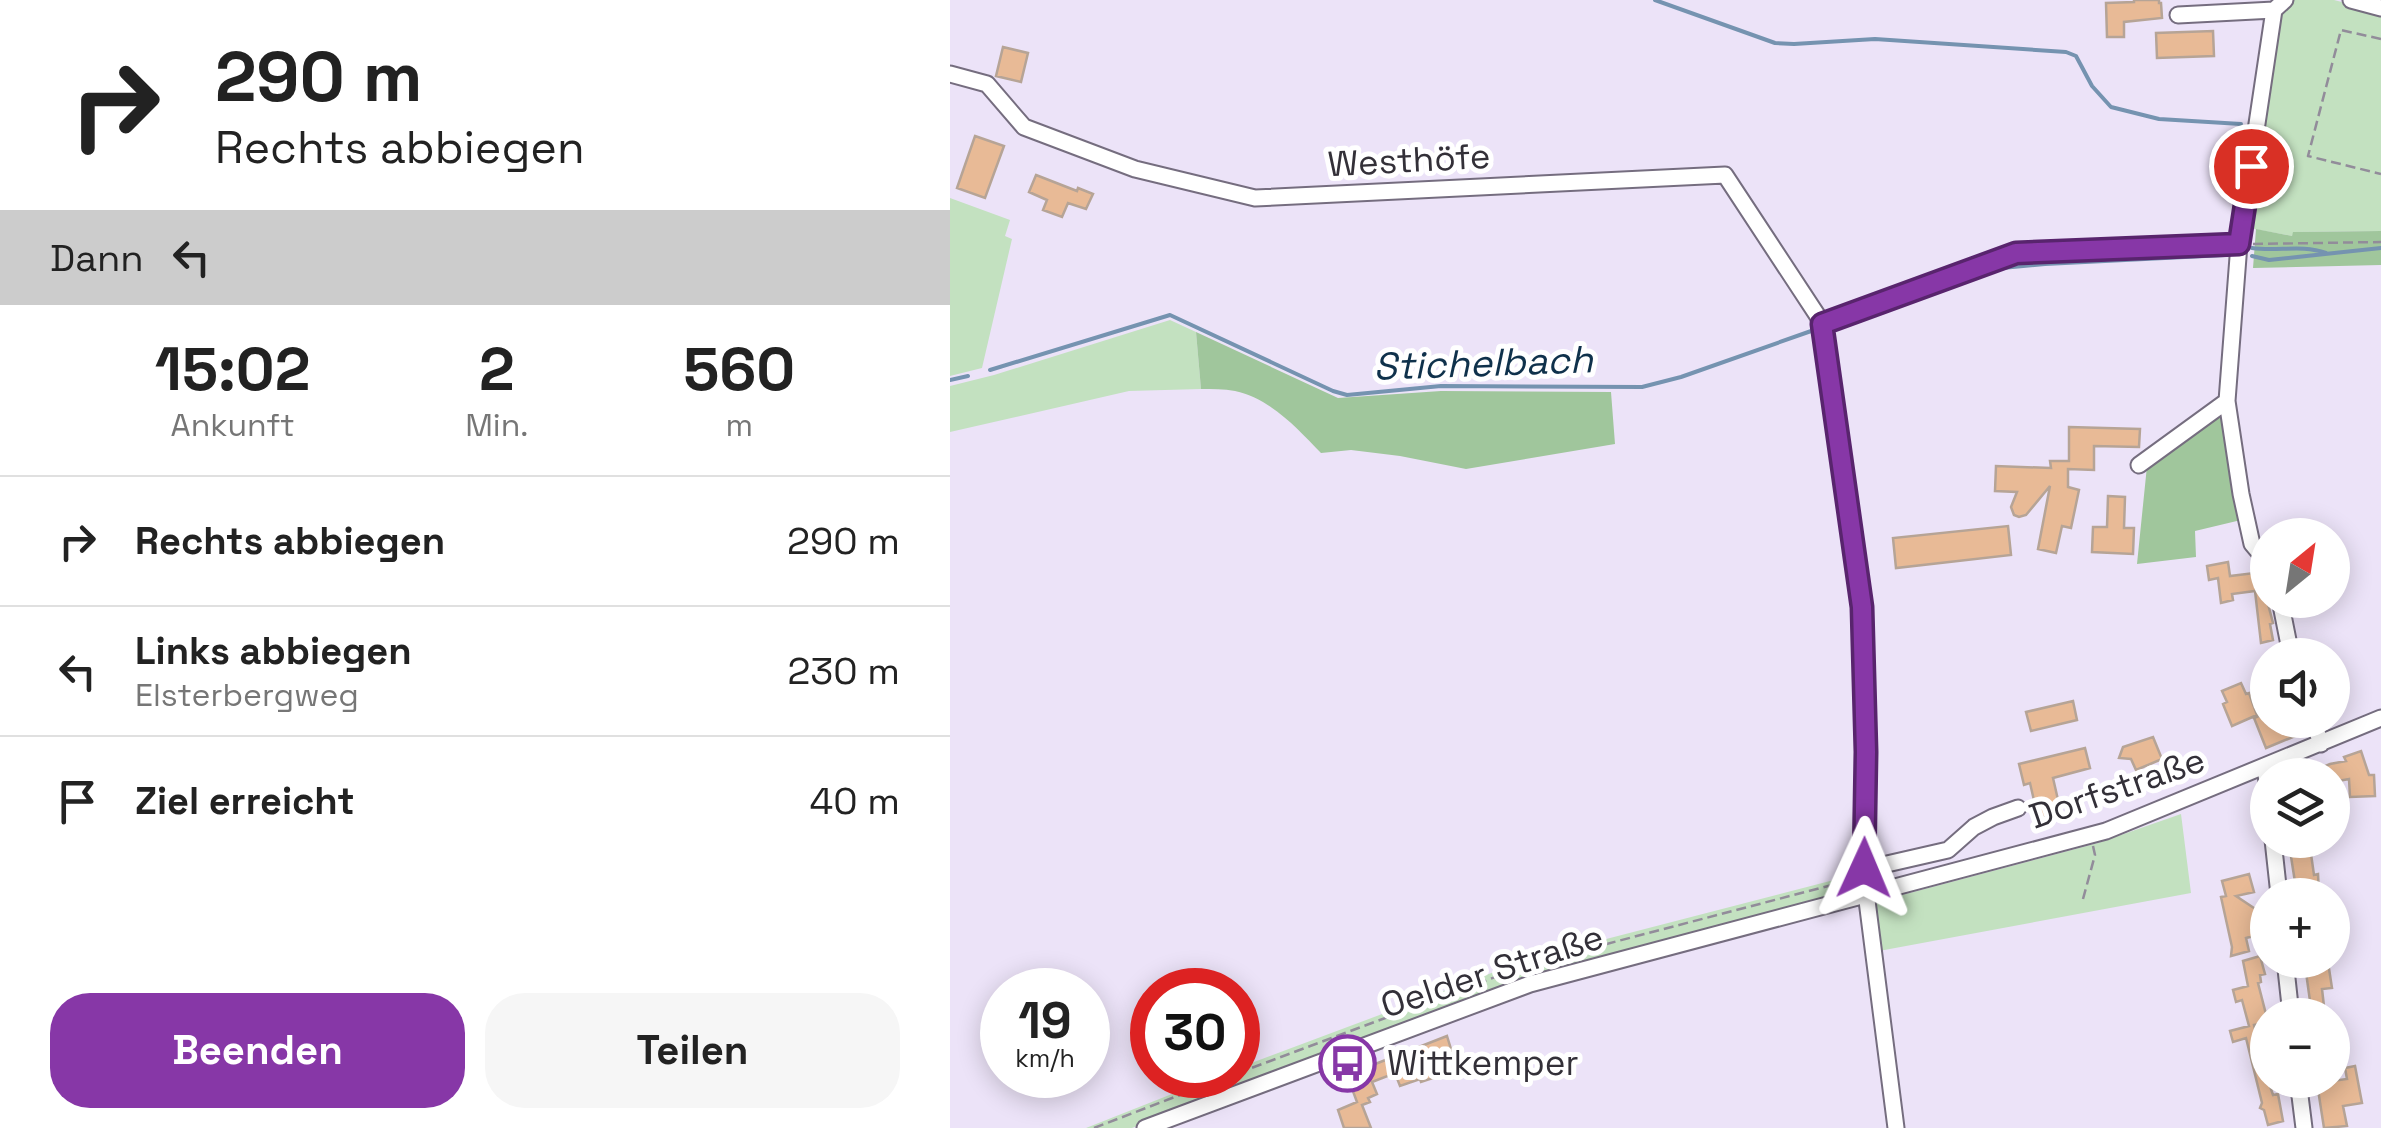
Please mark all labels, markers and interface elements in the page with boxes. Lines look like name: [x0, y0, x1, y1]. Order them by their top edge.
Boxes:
text: 290 m: [215, 32, 422, 121]
icon: right: [50, 40, 180, 170]
text: Rechts abbiegen: [215, 119, 585, 176]
pin: [2209, 124, 2294, 209]
street label: Westhöfe: [1327, 134, 1491, 186]
icon: arrive: [2224, 139, 2279, 194]
icon: left: [164, 230, 219, 285]
text: Dann: [50, 234, 144, 282]
text: 15:02: [155, 331, 310, 408]
text: 2: [479, 331, 515, 408]
text: 560: [683, 331, 795, 408]
water label: Stichelbach: [1372, 335, 1594, 391]
text: Ankunft: [171, 405, 295, 445]
text: Min.: [465, 405, 528, 445]
text: m: [725, 405, 753, 445]
icon: right: [50, 514, 105, 569]
text: Rechts abbiegen: [135, 517, 445, 565]
text: 290 m: [787, 517, 900, 565]
north arrow: [2250, 518, 2350, 618]
map controls: [2250, 518, 2350, 1098]
text: Links abbiegen: [135, 627, 412, 675]
button: sound: [2250, 638, 2350, 738]
icon: left: [50, 644, 105, 699]
text: 230 m: [787, 647, 900, 695]
text: Elsterbergweg: [135, 675, 359, 715]
street label: Dorfstraße: [2023, 737, 2211, 839]
button: layers: [2250, 758, 2350, 858]
icon: arrive: [50, 774, 105, 829]
text: Ziel erreicht: [135, 777, 355, 825]
text: 40 m: [809, 777, 900, 825]
position arrow: [1812, 816, 1916, 920]
button: +: [2250, 878, 2350, 978]
street label: Oelder Straße: [1375, 914, 1609, 1028]
speed limit sign: 30: [1130, 968, 1260, 1098]
text: 19: [1018, 989, 1072, 1053]
button: Beenden: [50, 993, 465, 1108]
button: Teilen: [485, 993, 900, 1108]
button: −: [2250, 998, 2350, 1098]
bus stop icon: Wittkemper: [1318, 1033, 1378, 1093]
place label: Wittkemper: [1387, 1041, 1579, 1085]
text: km/h: [1015, 1042, 1075, 1074]

